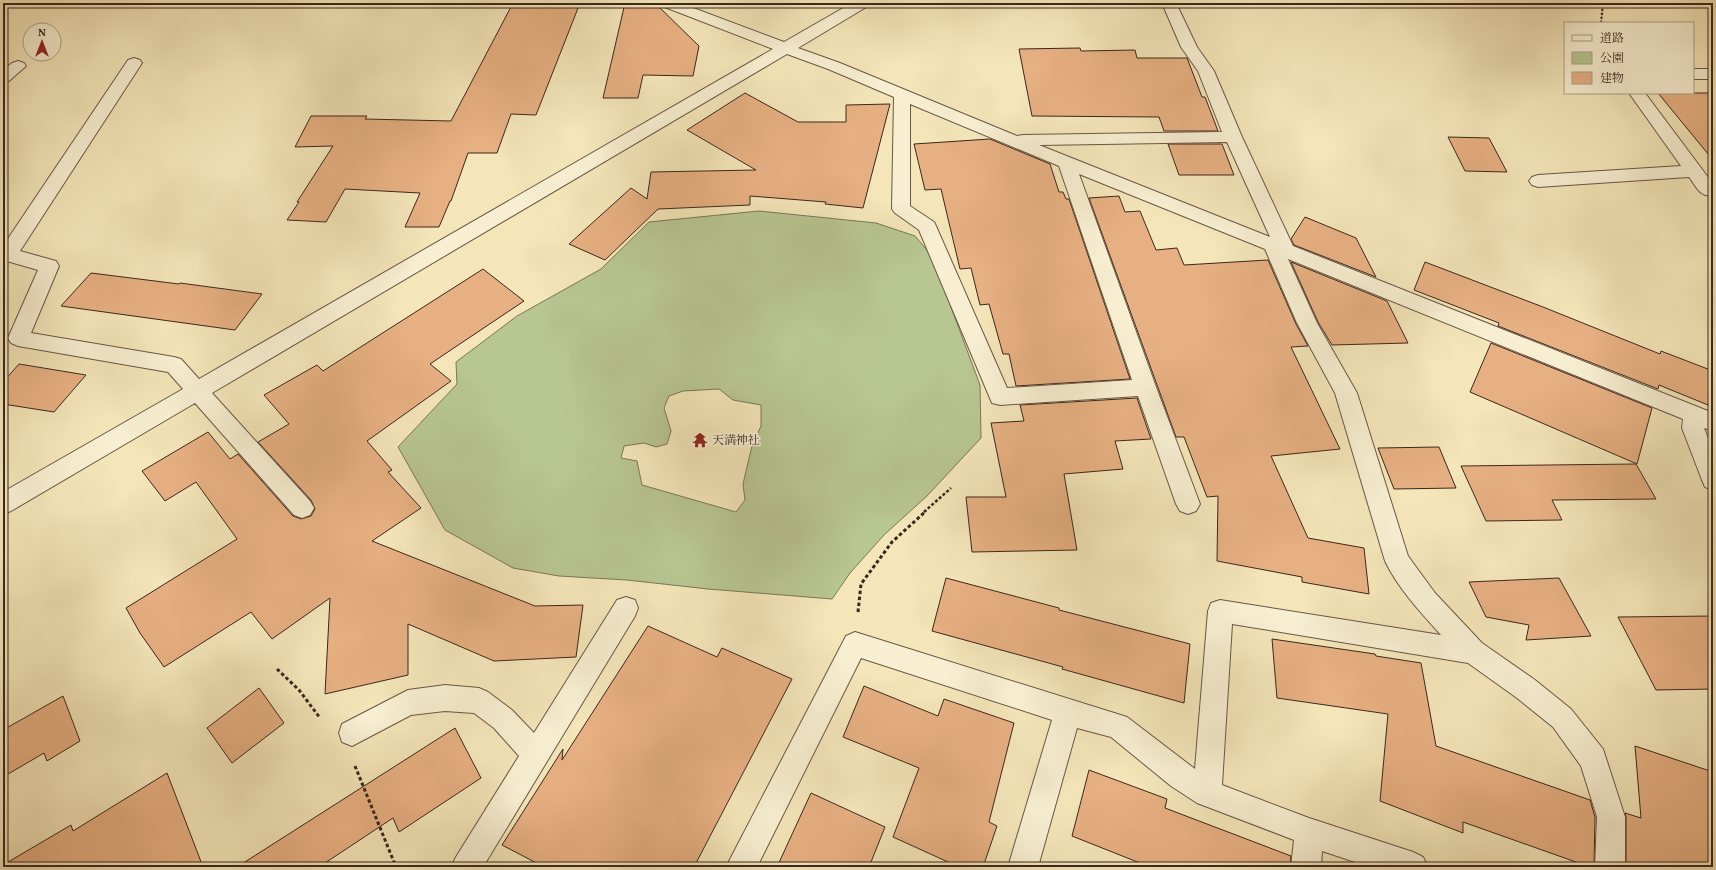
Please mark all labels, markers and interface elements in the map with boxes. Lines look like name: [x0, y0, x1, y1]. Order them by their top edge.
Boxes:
north arrow: [22, 22, 62, 62]
legend: [1564, 22, 1694, 94]
text: N: [38, 26, 46, 41]
text: 道路: [1600, 31, 1624, 47]
text: 公園: [1600, 51, 1624, 67]
text: 建物: [1600, 71, 1624, 87]
temple icon: 天満神社: [691, 431, 709, 449]
place label: 天満神社: [712, 433, 760, 449]

